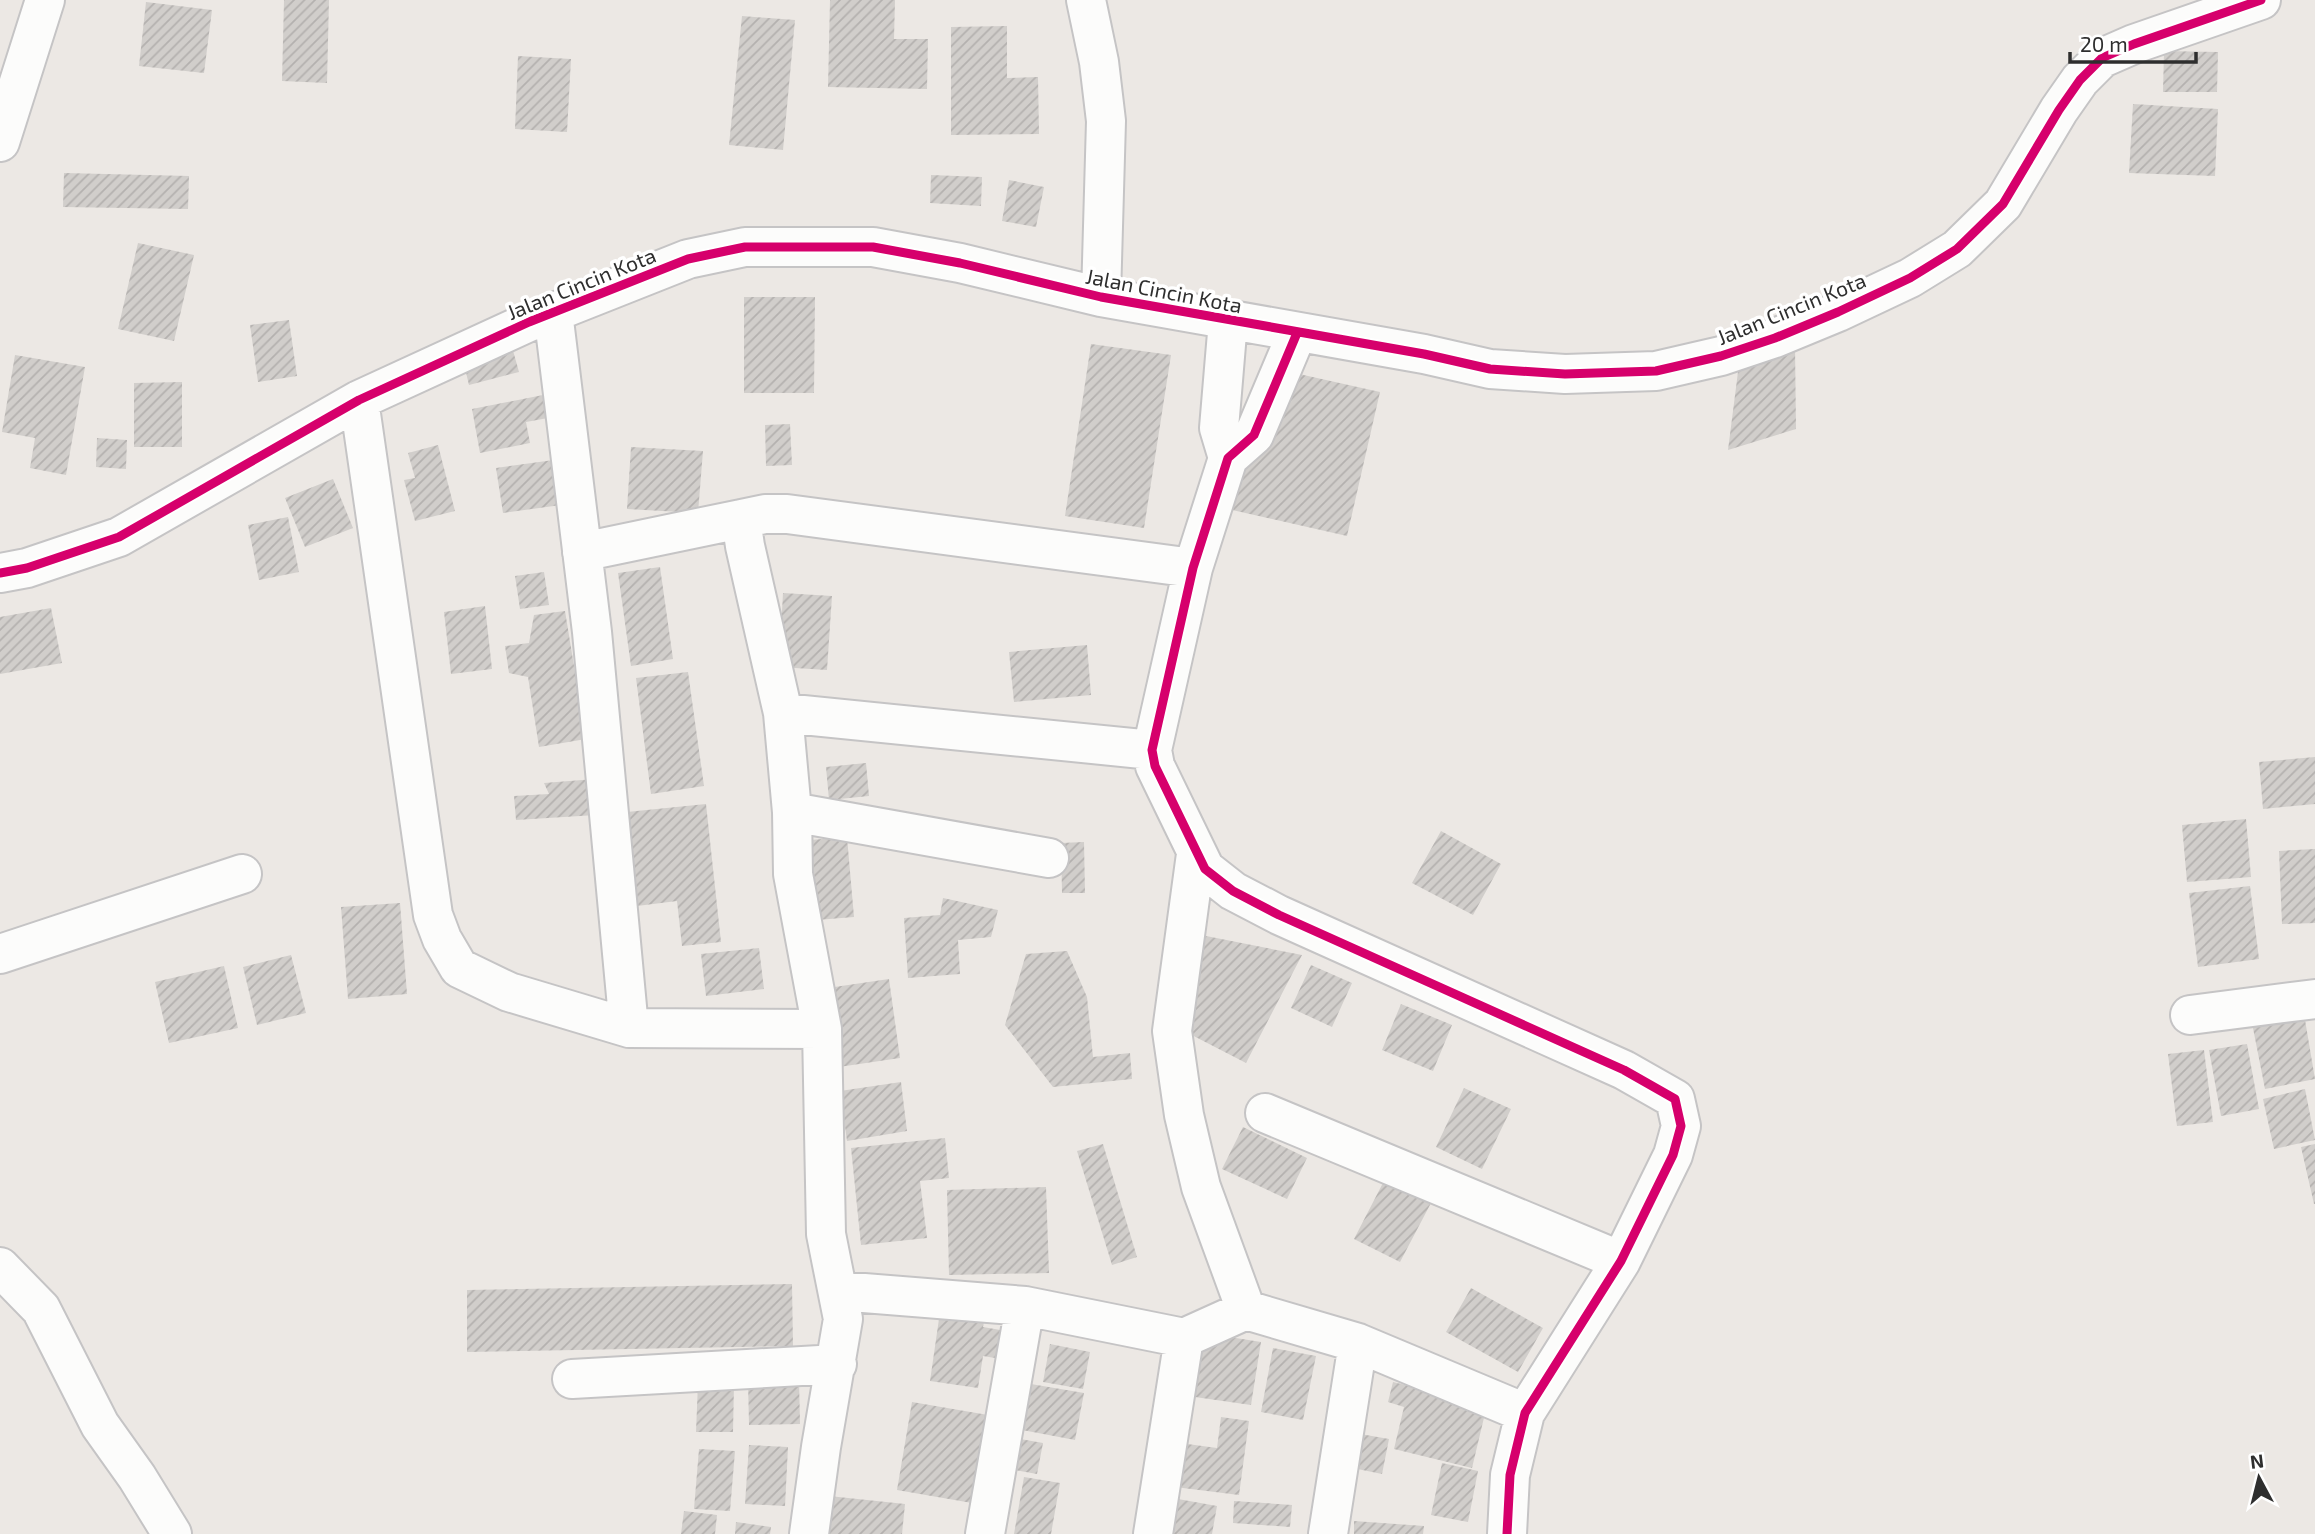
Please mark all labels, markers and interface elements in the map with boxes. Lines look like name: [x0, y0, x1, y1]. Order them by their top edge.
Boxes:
scale bar: [2070, 21, 2196, 65]
text: 20 m: [2080, 31, 2128, 56]
street label: Jalan Cincin Kota: [503, 242, 659, 324]
street label: Jalan Cincin Kota: [1084, 263, 1244, 317]
street label: Jalan Cincin Kota: [1713, 267, 1869, 349]
north arrow: [2224, 1443, 2294, 1513]
text: N: [2249, 1448, 2265, 1473]

